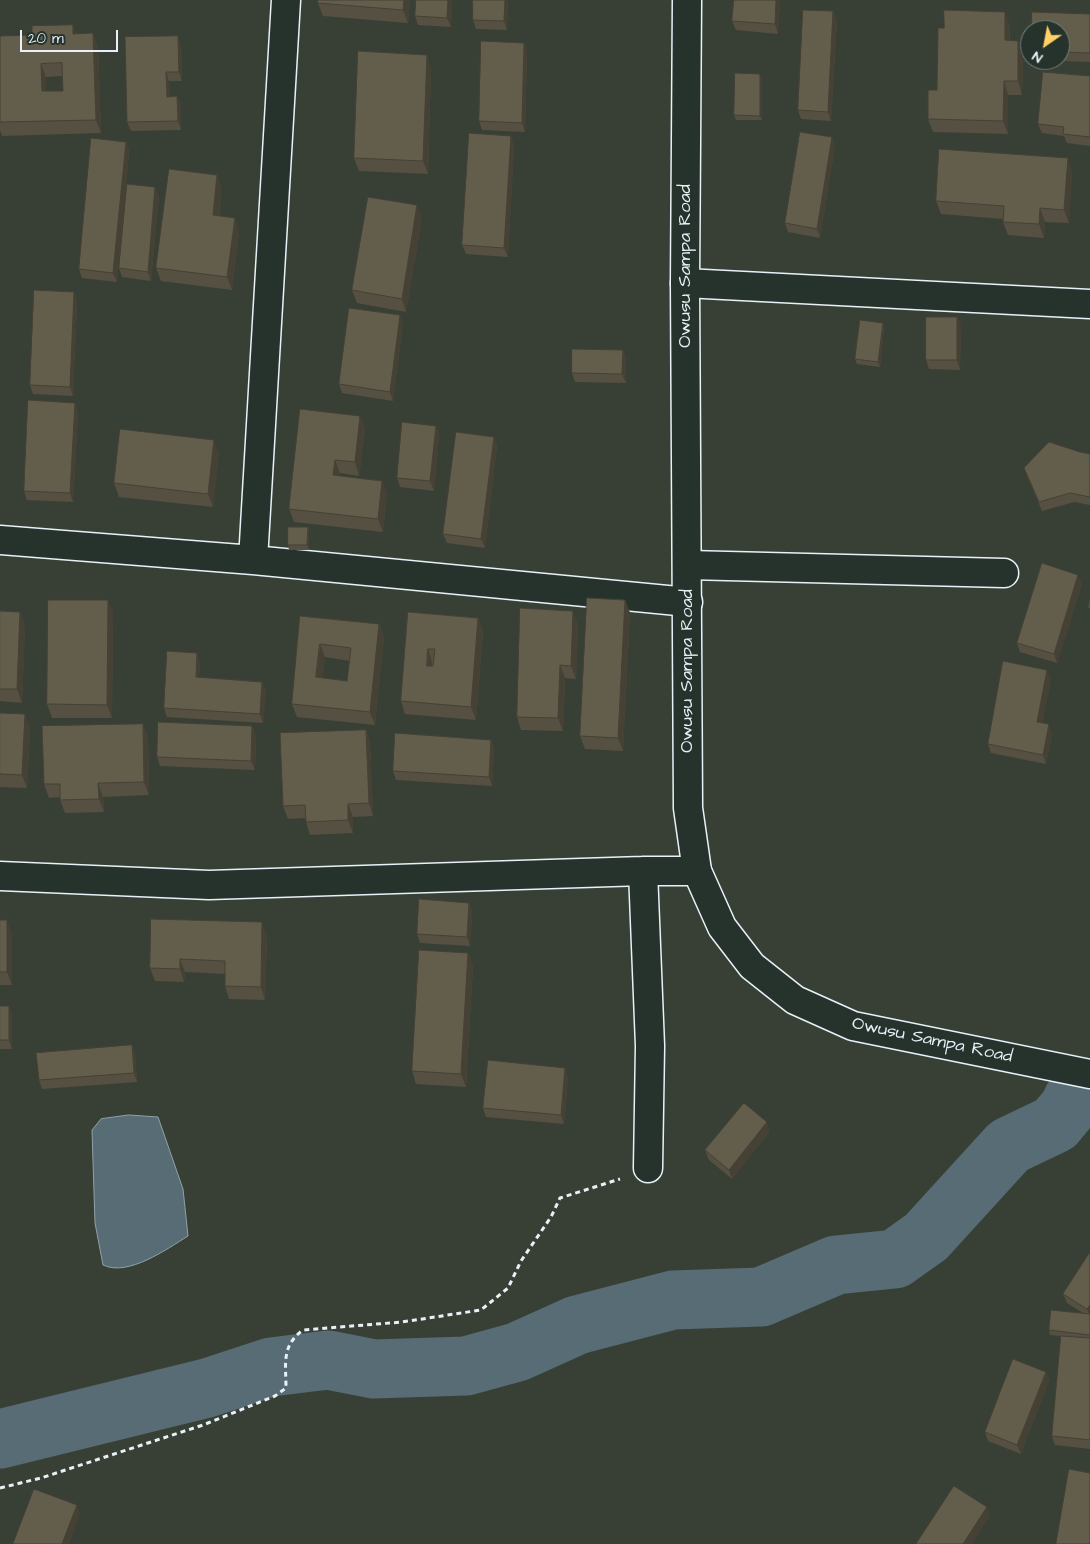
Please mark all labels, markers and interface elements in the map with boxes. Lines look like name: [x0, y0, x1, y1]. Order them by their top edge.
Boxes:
scale bar: [22, 20, 120, 52]
north arrow: [1020, 20, 1070, 70]
text: 20 m: [28, 28, 64, 49]
text: N: [1028, 46, 1047, 68]
street label: Owusu Sampa Road: [675, 184, 697, 348]
street label: Owusu Sampa Road: [677, 589, 699, 753]
street label: Owusu Sampa Road: [850, 1013, 1014, 1069]

